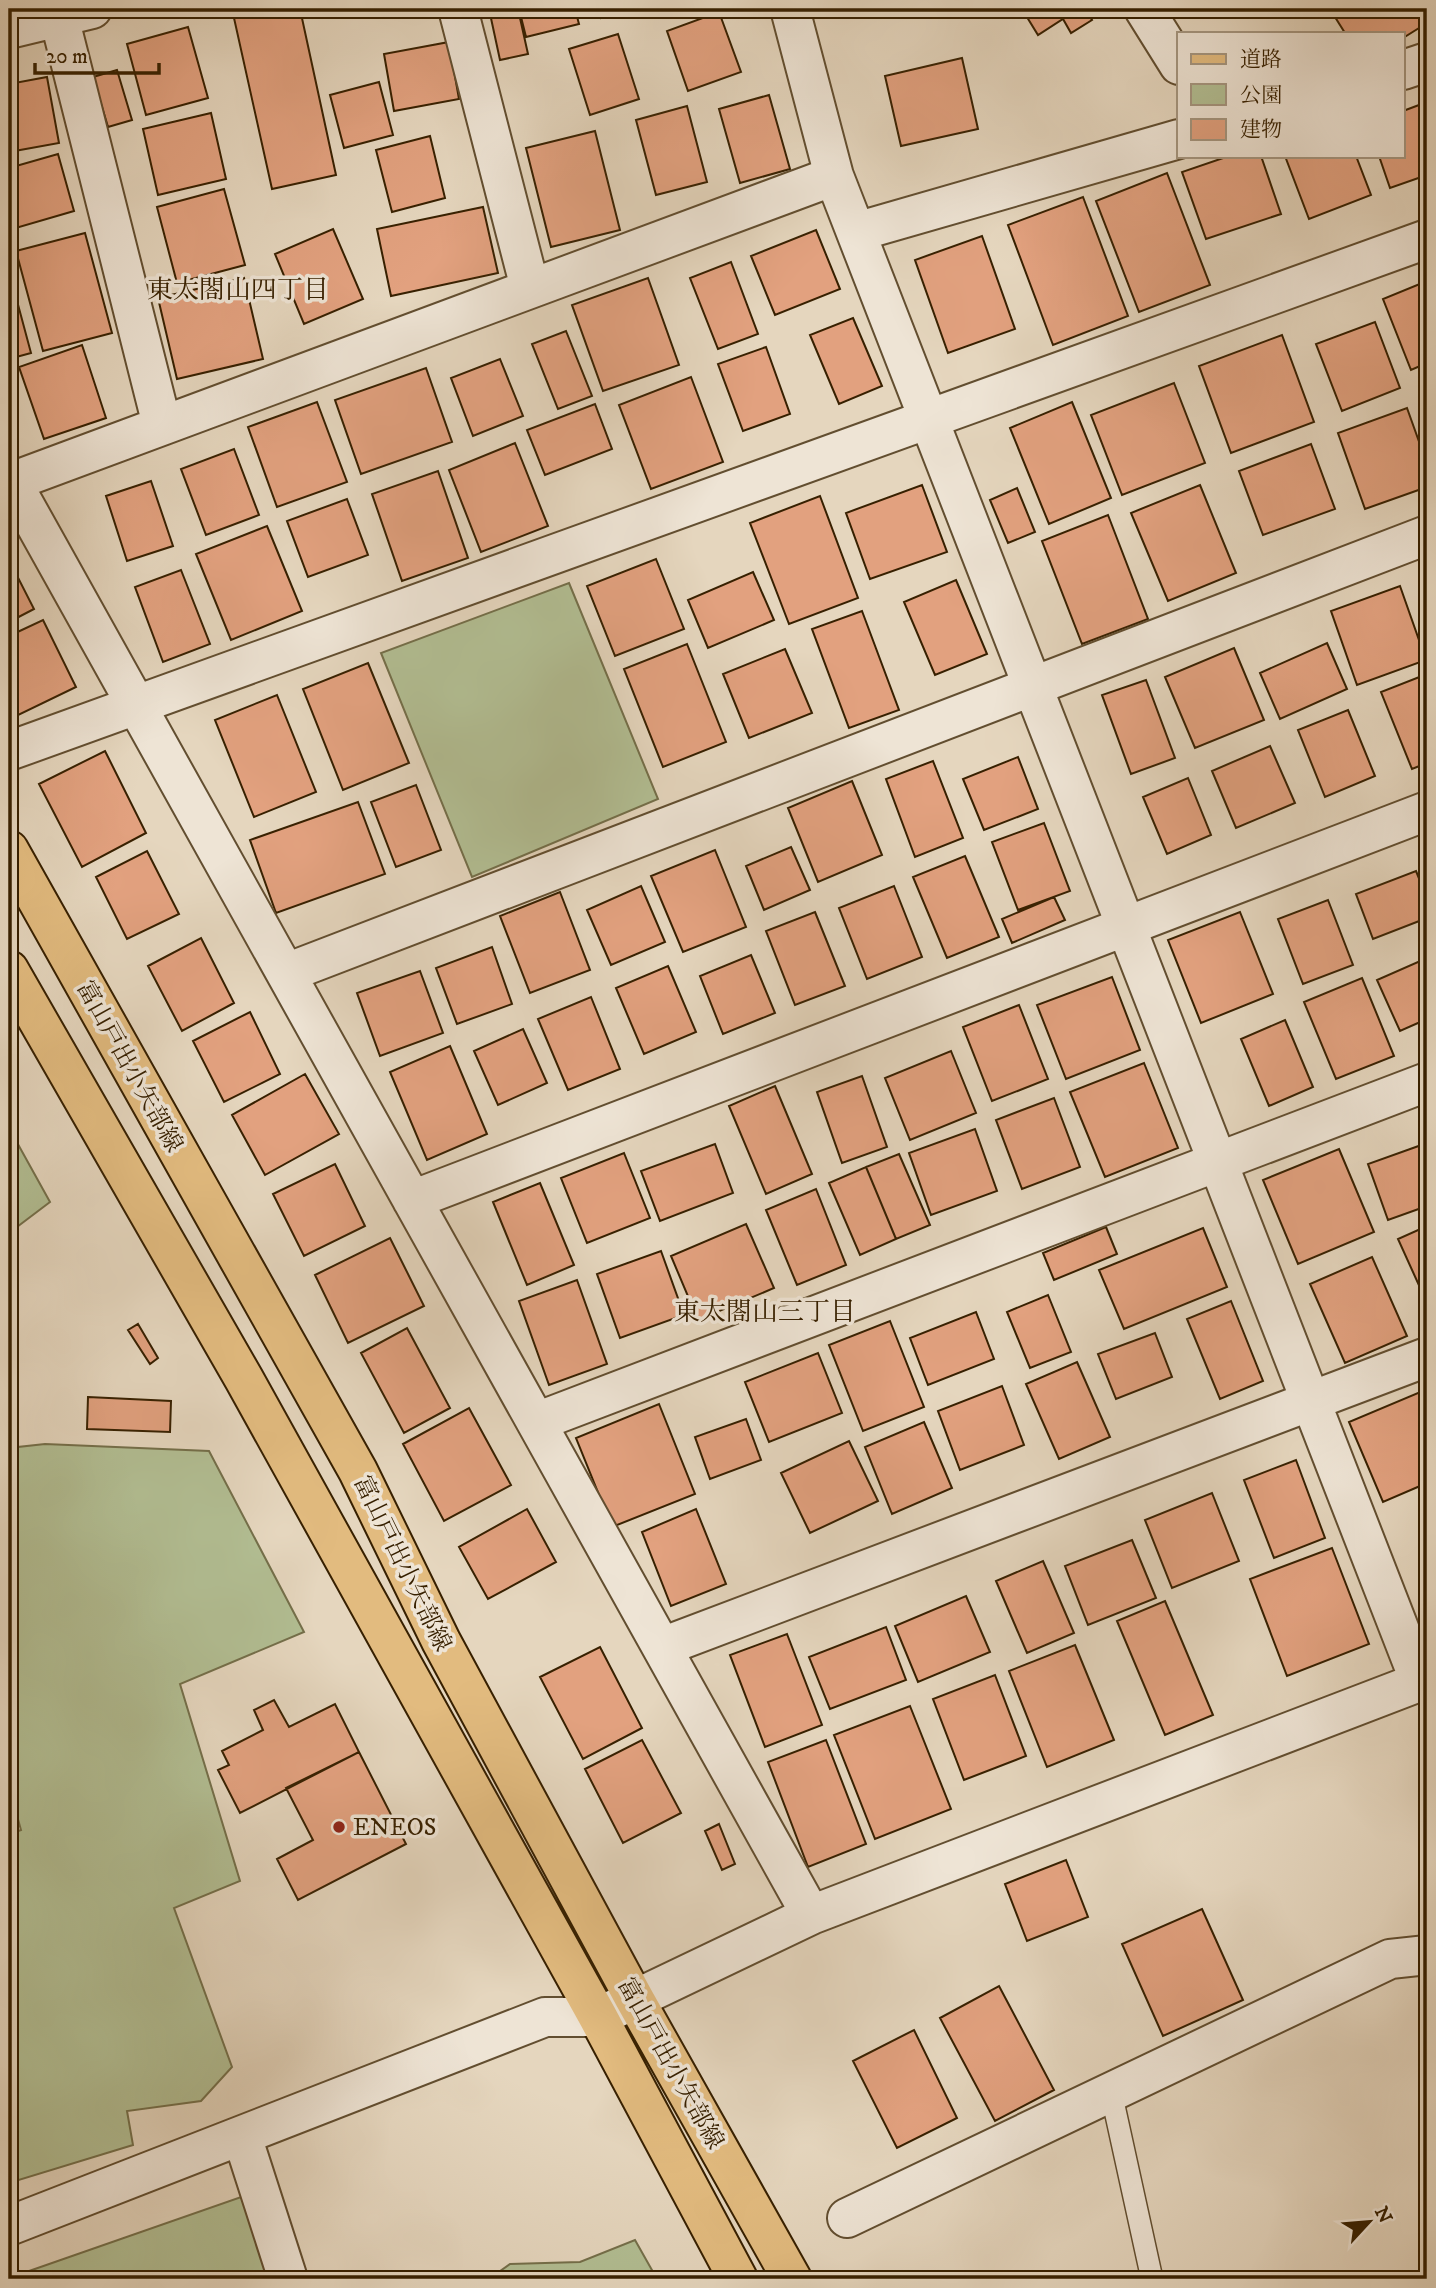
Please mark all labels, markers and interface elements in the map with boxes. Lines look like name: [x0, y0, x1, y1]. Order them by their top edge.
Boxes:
scale bar: [35, 32, 159, 76]
legend: [1177, 32, 1404, 158]
text: 20 m: [46, 44, 88, 70]
text: 道路: [1240, 47, 1282, 73]
text: 公園: [1240, 83, 1282, 109]
text: 建物: [1240, 117, 1282, 143]
district label: 東太閤山四丁目: [147, 274, 329, 307]
street label: 富山戸出小矢部線: [69, 975, 189, 1158]
district label: 東太閤山三丁目: [674, 1296, 856, 1329]
street label: 富山戸出小矢部線: [347, 1471, 458, 1656]
place label: ENEOS: [353, 1813, 436, 1843]
marker: ENEOS: [331, 1819, 347, 1835]
street label: 富山戸出小矢部線: [610, 1972, 730, 2155]
north arrow: [1334, 2186, 1404, 2256]
text: N: [1369, 2203, 1397, 2228]

